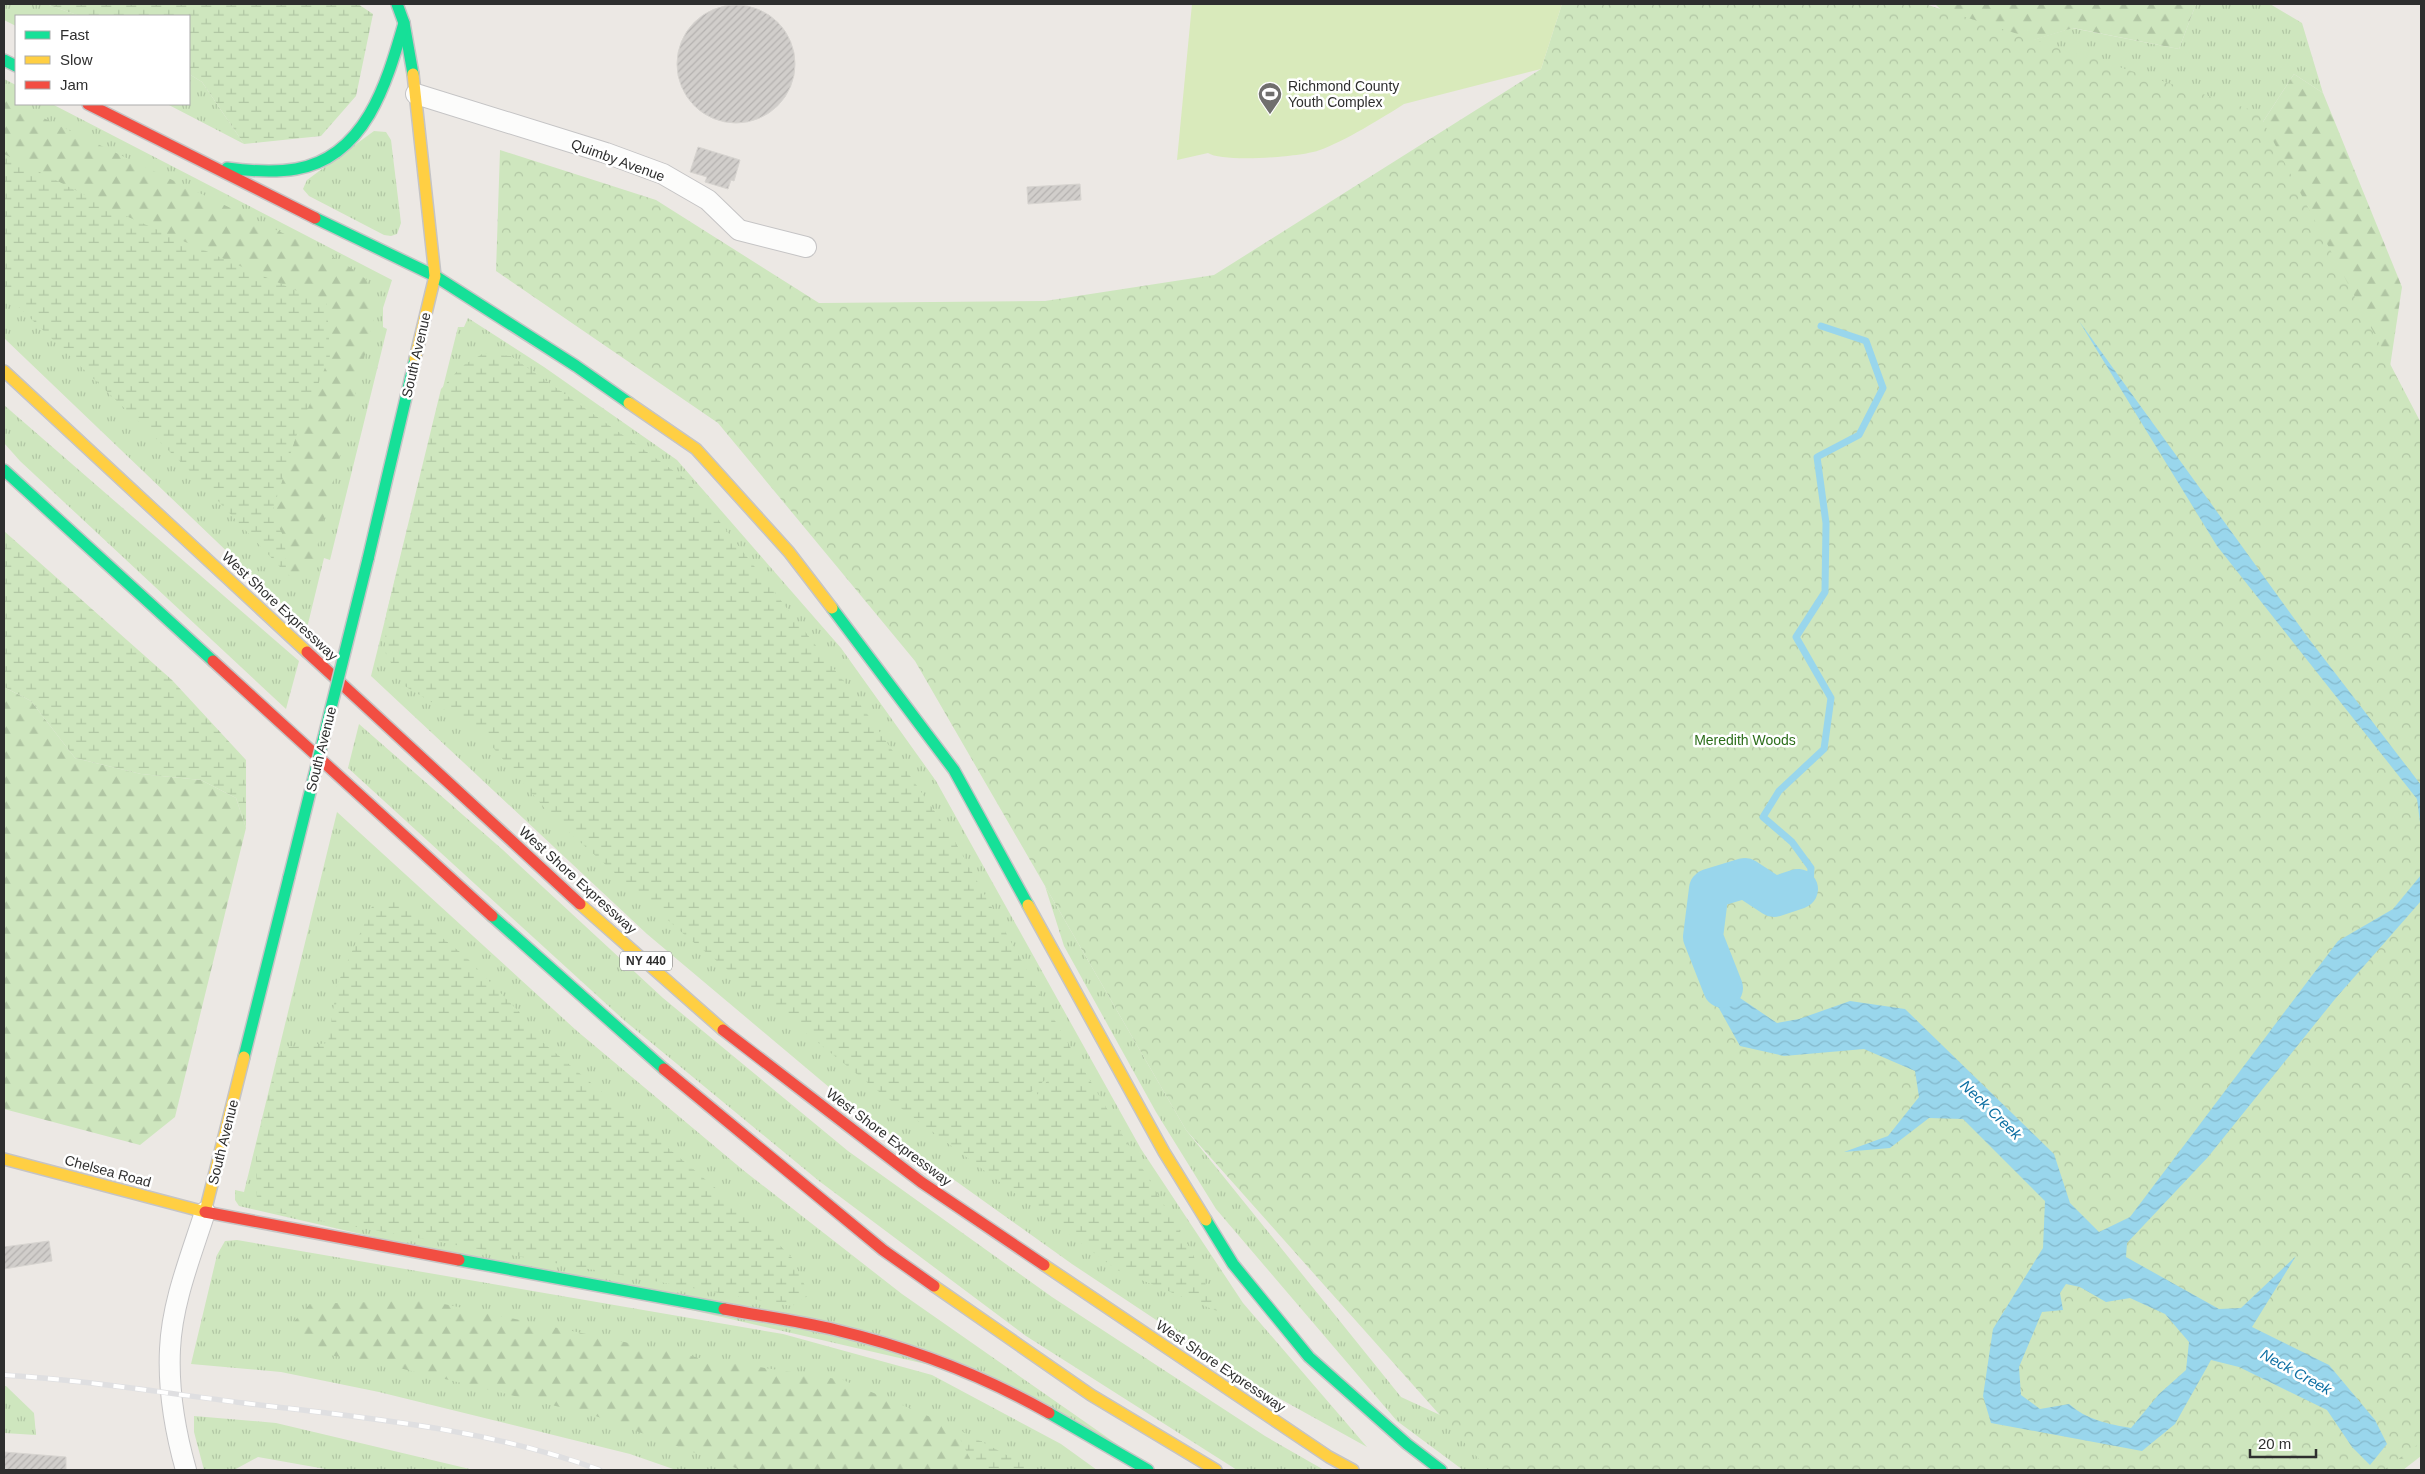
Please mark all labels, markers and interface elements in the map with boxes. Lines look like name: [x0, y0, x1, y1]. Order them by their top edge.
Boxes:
legend: [15, 15, 190, 105]
text: Fast: [60, 26, 90, 43]
text: Slow: [60, 51, 93, 68]
text: Jam: [60, 76, 88, 93]
place label: Richmond County Youth Complex: [1288, 78, 1399, 110]
sports icon: Richmond County Youth Complex: [1257, 81, 1283, 115]
street label: Quimby Avenue: [569, 136, 667, 184]
street label: South Avenue: [398, 311, 434, 399]
street label: West Shore Expressway: [219, 548, 341, 664]
street label: South Avenue: [303, 705, 339, 793]
park label: Meredith Woods: [1694, 732, 1796, 748]
street label: West Shore Expressway: [516, 823, 640, 937]
road number: NY 440: [620, 951, 672, 970]
water label: Neck Creek: [1957, 1076, 2027, 1144]
street label: West Shore Expressway: [823, 1085, 955, 1189]
street label: South Avenue: [205, 1098, 241, 1186]
street label: Chelsea Road: [63, 1152, 153, 1190]
street label: West Shore Expressway: [1153, 1317, 1289, 1415]
water label: Neck Creek: [2258, 1345, 2336, 1399]
scale bar: [2250, 1426, 2316, 1458]
text: 20 m: [2258, 1435, 2291, 1452]

